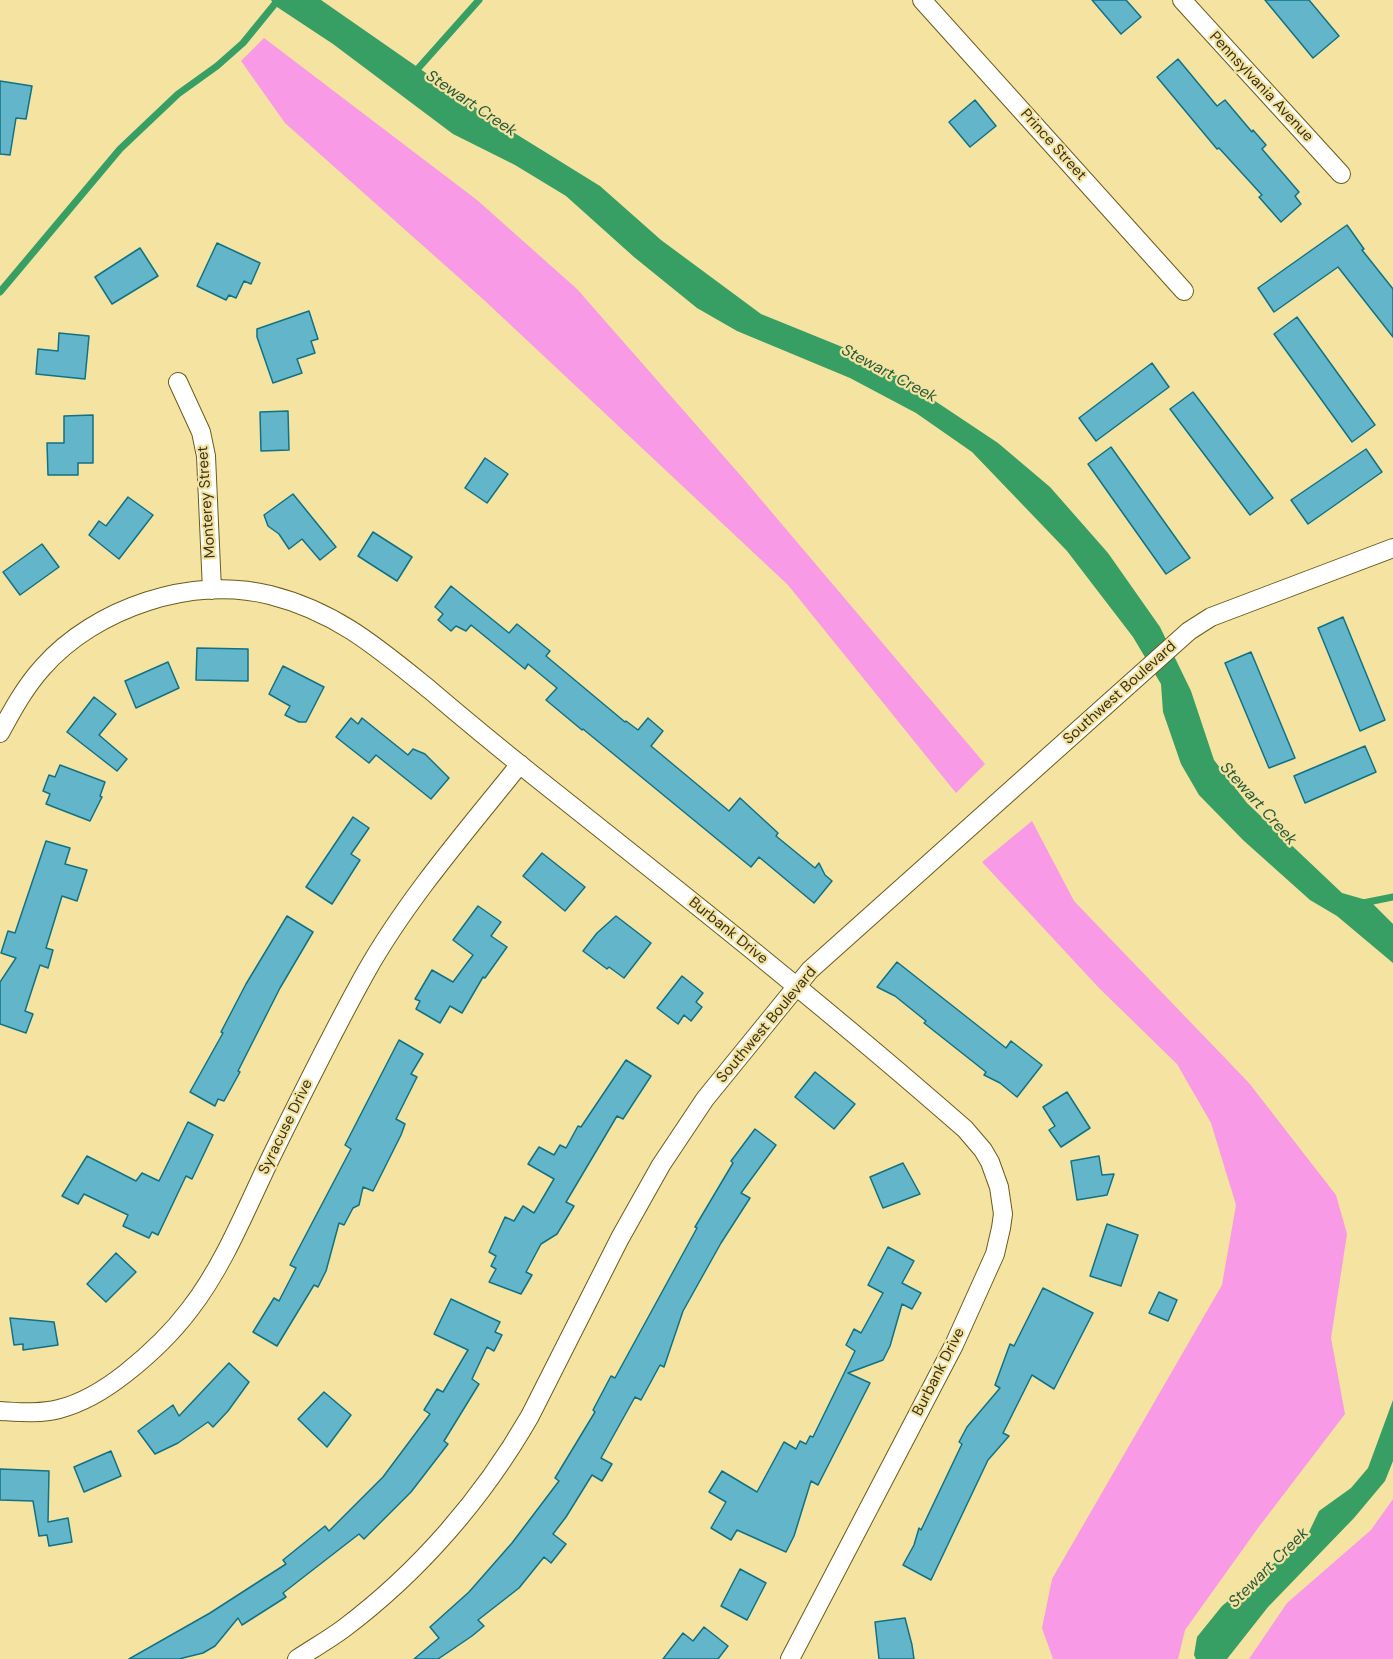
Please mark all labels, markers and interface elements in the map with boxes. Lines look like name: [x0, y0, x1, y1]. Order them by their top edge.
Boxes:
street label: Pennsylvania Avenue: [1205, 28, 1317, 146]
water label: Stewart Creek: [422, 67, 520, 141]
street label: Prince Street: [1016, 106, 1090, 184]
water label: Stewart Creek: [838, 341, 940, 407]
street label: Monterey Street: [194, 445, 220, 559]
street label: Southwest Boulevard: [1060, 637, 1180, 749]
water label: Stewart Creek: [1216, 758, 1300, 850]
street label: Burbank Drive: [685, 894, 771, 968]
street label: Southwest Boulevard: [713, 963, 821, 1087]
street label: Syracuse Drive: [255, 1077, 317, 1177]
street label: Burbank Drive: [909, 1325, 969, 1419]
water label: Stewart Creek: [1225, 1524, 1313, 1612]

